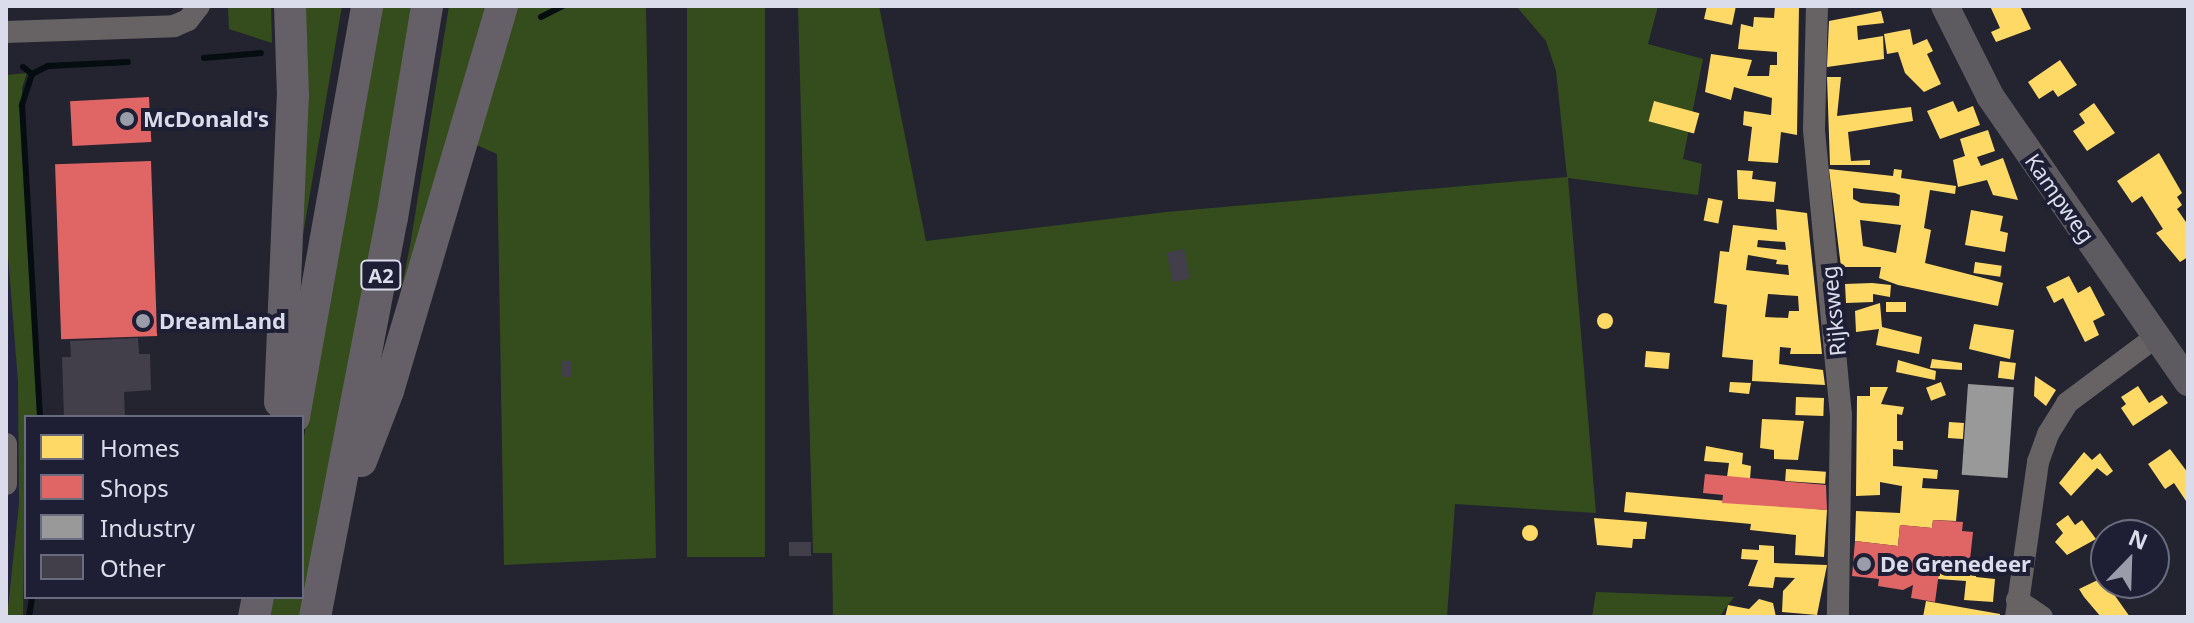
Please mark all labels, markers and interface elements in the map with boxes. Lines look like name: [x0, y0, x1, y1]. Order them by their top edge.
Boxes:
place label: McDonald's: [143, 106, 269, 132]
marker: McDonald's: [118, 110, 136, 128]
street label: Kampweg: [2020, 148, 2100, 248]
road number: A2: [359, 259, 403, 291]
street label: Rijksweg: [1815, 265, 1851, 357]
place label: DreamLand: [159, 308, 286, 334]
marker: DreamLand: [134, 312, 152, 330]
legend: [24, 415, 304, 599]
text: Homes: [100, 431, 180, 464]
text: Shops: [100, 471, 169, 504]
text: Industry: [100, 511, 195, 544]
north arrow: [2090, 519, 2170, 599]
text: N: [2124, 521, 2153, 556]
text: Other: [100, 551, 166, 584]
place label: De Grenedeer: [1880, 551, 2031, 577]
marker: De Grenedeer: [1855, 555, 1873, 573]

